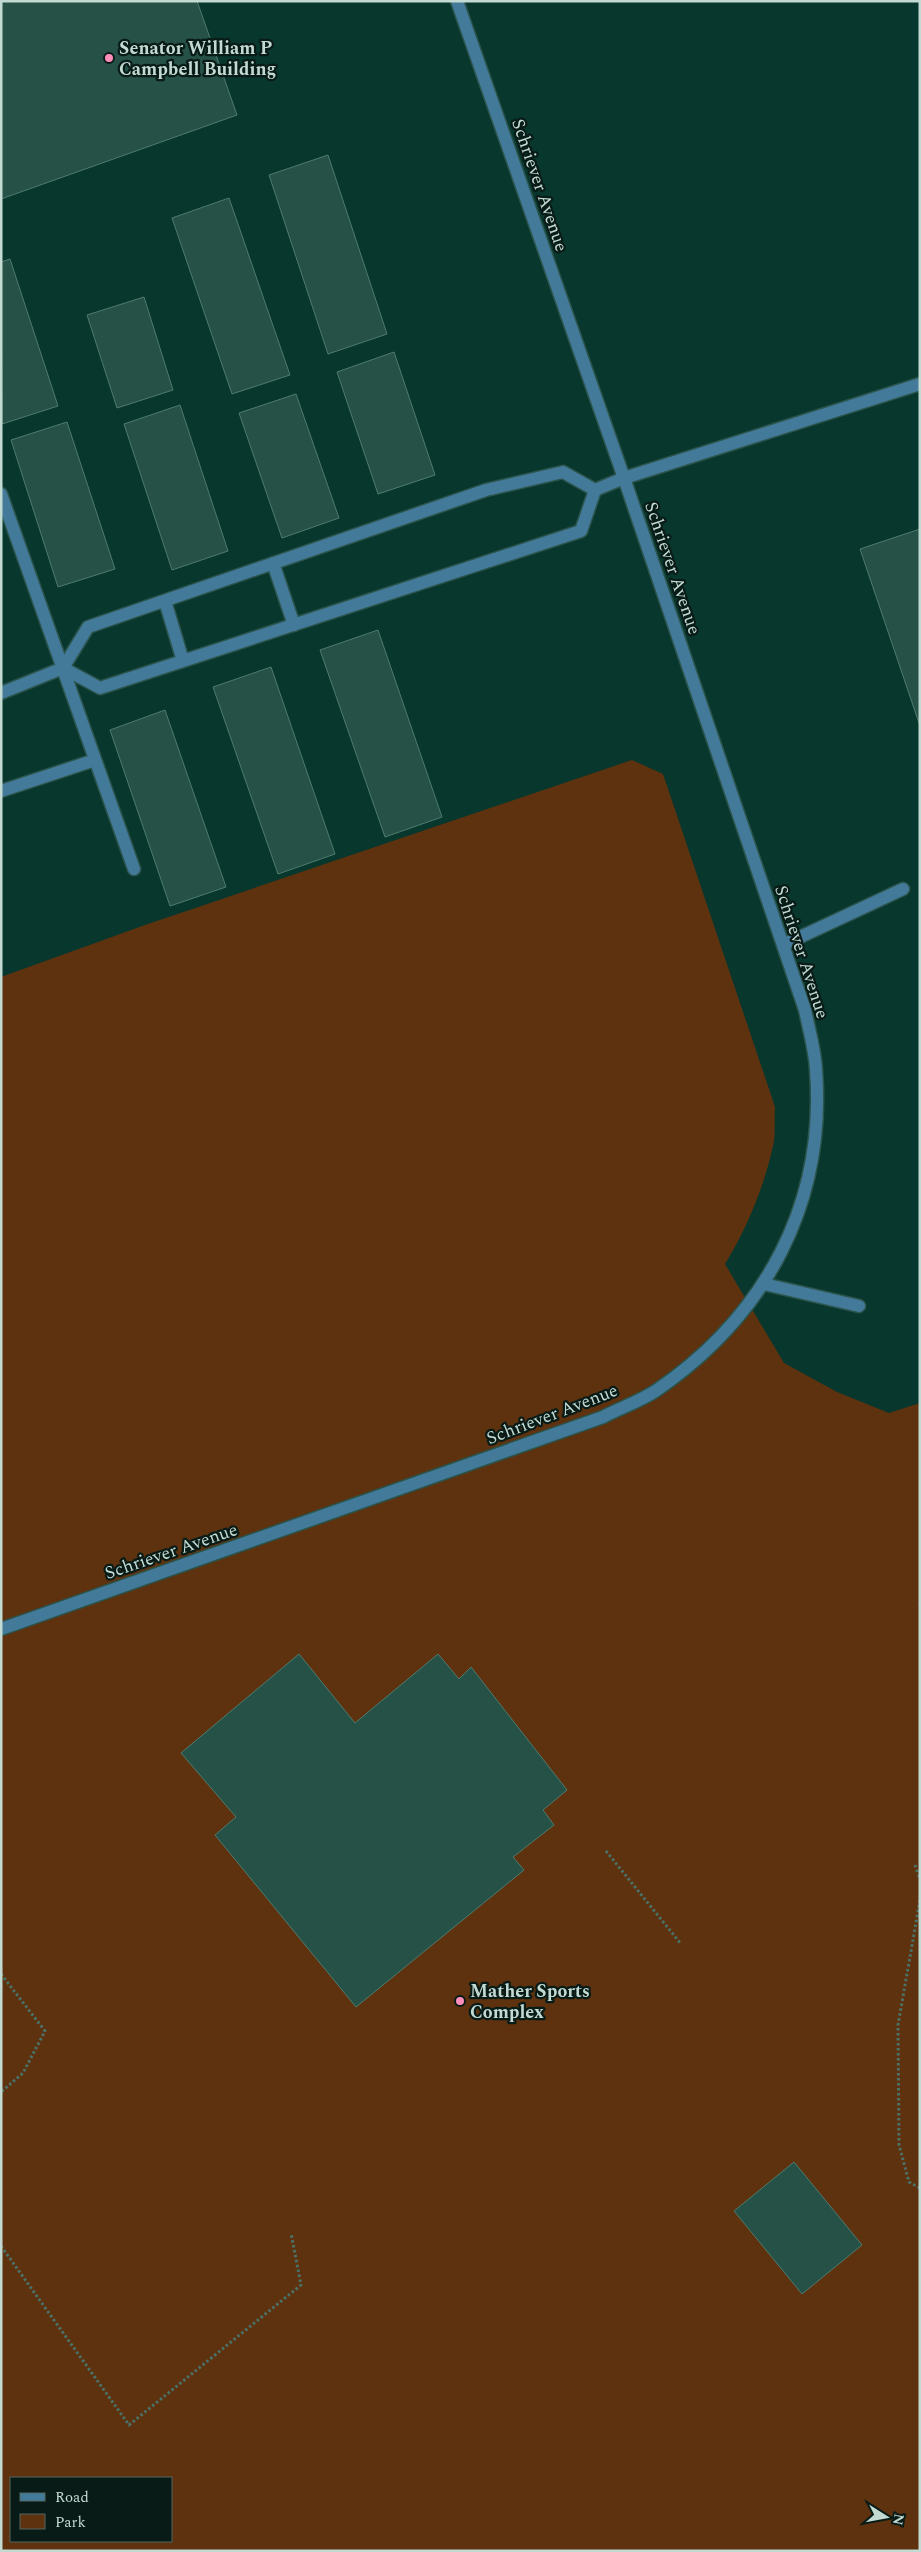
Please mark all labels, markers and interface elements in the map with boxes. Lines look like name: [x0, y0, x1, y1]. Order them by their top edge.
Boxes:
place label: Senator William P Campbell Building: [119, 35, 276, 83]
marker: Senator William P Campbell Building: [103, 52, 115, 64]
street label: Schriever Avenue: [504, 115, 575, 255]
street label: Schriever Avenue: [637, 498, 708, 638]
street label: Schriever Avenue: [767, 882, 836, 1022]
street label: Schriever Avenue: [482, 1377, 622, 1452]
street label: Schriever Avenue: [101, 1516, 241, 1587]
place label: Mather Sports Complex: [470, 1978, 590, 2026]
marker: Mather Sports Complex: [454, 1995, 466, 2007]
legend: [10, 2477, 172, 2542]
text: Road: [55, 2486, 89, 2509]
north arrow: [861, 2492, 911, 2542]
text: Park: [55, 2511, 86, 2534]
text: N: [887, 2512, 910, 2527]

